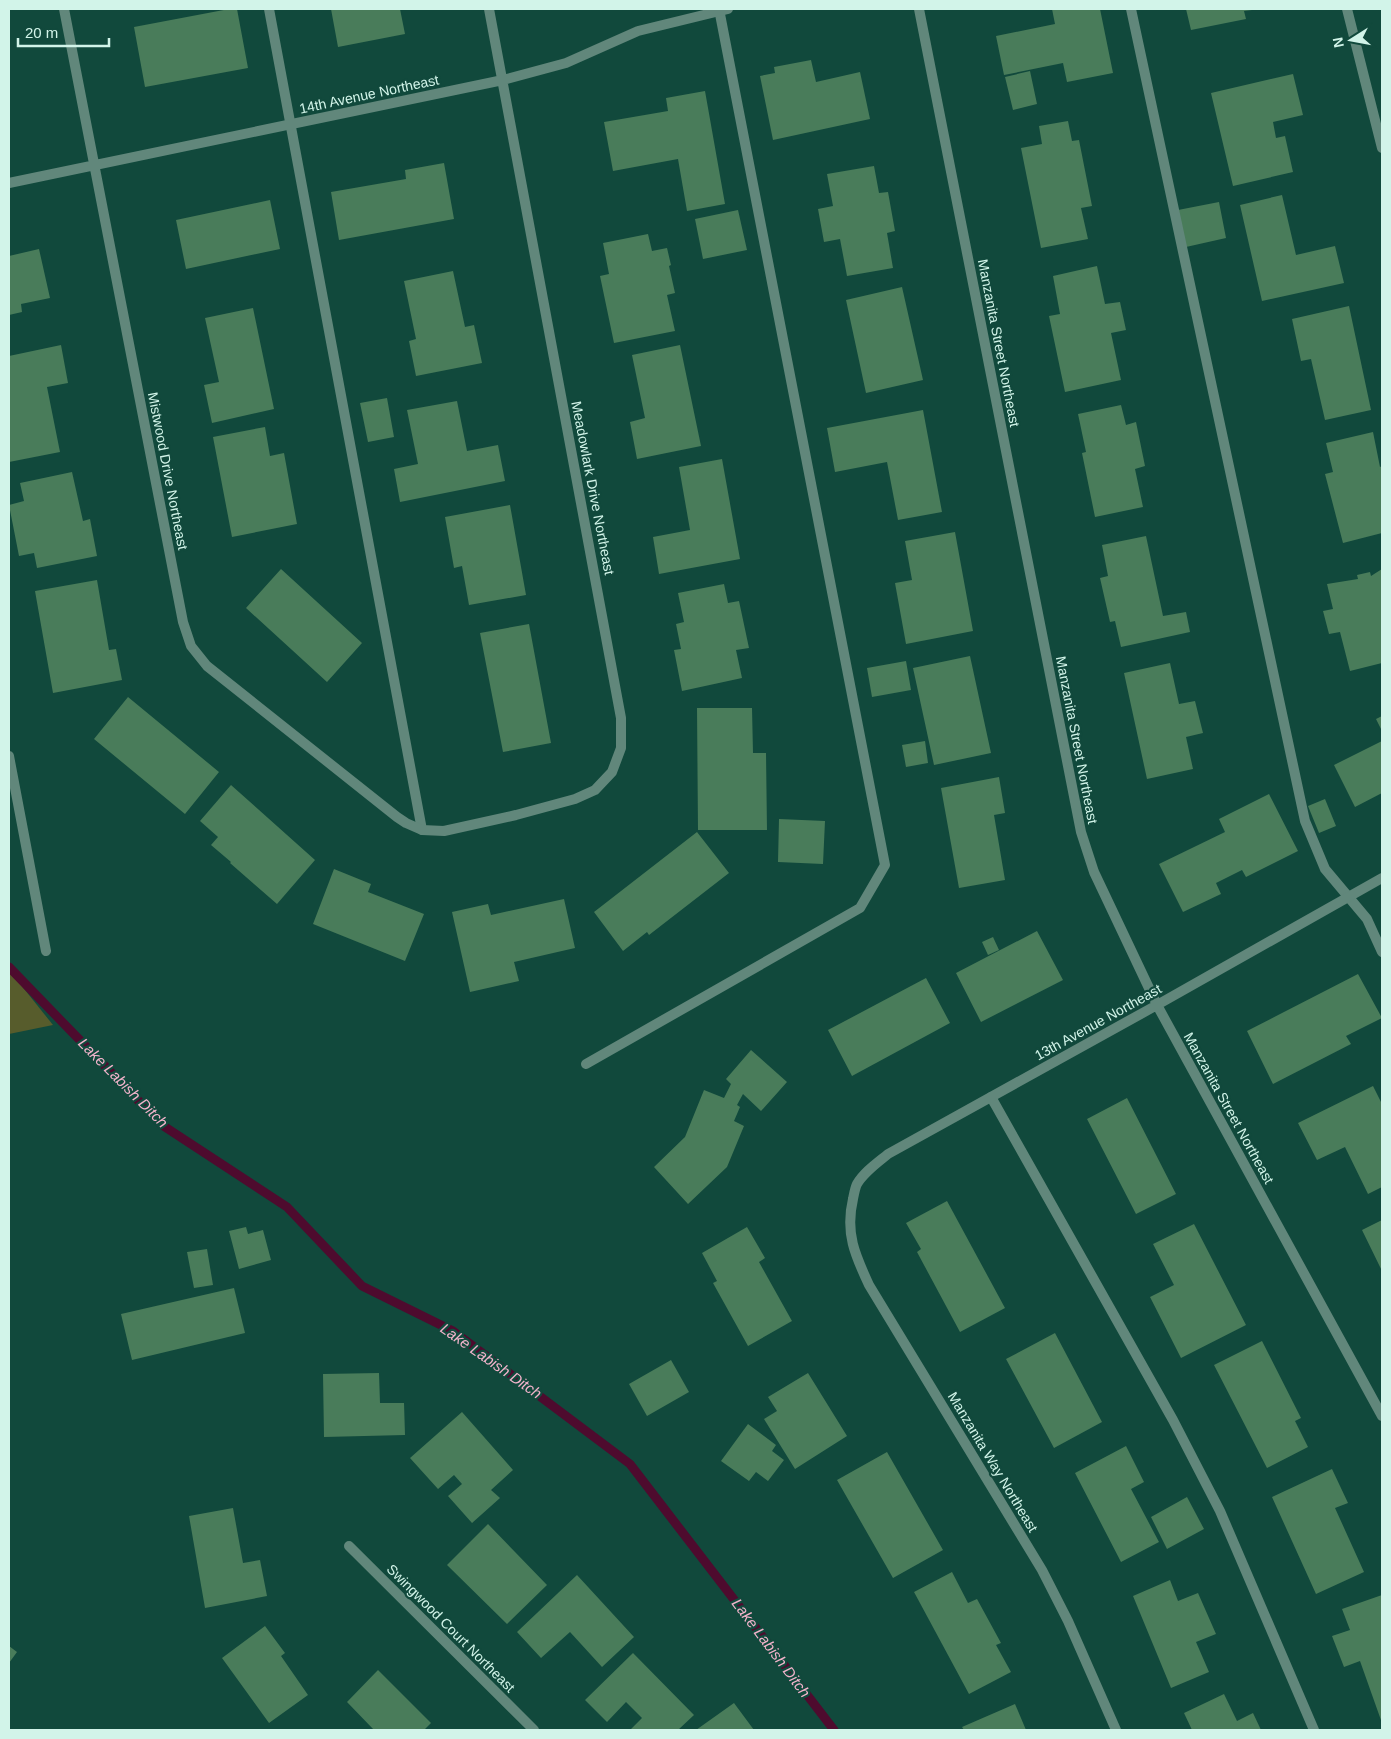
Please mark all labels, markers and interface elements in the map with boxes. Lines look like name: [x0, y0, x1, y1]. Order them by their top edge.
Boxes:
scale bar: [18, 15, 109, 47]
north arrow: [1326, 15, 1376, 65]
text: 20 m: [25, 24, 58, 41]
text: N: [1329, 36, 1347, 49]
street label: 14th Avenue Northeast: [298, 71, 440, 117]
street label: Manzanita Street Northeast: [975, 258, 1023, 428]
street label: Mistwood Drive Northeast: [145, 391, 191, 551]
street label: Meadowlark Drive Northeast: [568, 400, 618, 576]
street label: Manzanita Street Northeast: [1053, 655, 1101, 825]
street label: 13th Avenue Northeast: [1032, 980, 1164, 1063]
street label: Manzanita Street Northeast: [1181, 1030, 1277, 1187]
water label: Lake Labish Ditch: [75, 1034, 172, 1131]
water label: Lake Labish Ditch: [438, 1319, 545, 1402]
street label: Manzanita Way Northeast: [945, 1389, 1041, 1535]
street label: Swingwood Court Northeast: [384, 1561, 518, 1695]
water label: Lake Labish Ditch: [729, 1595, 814, 1700]

